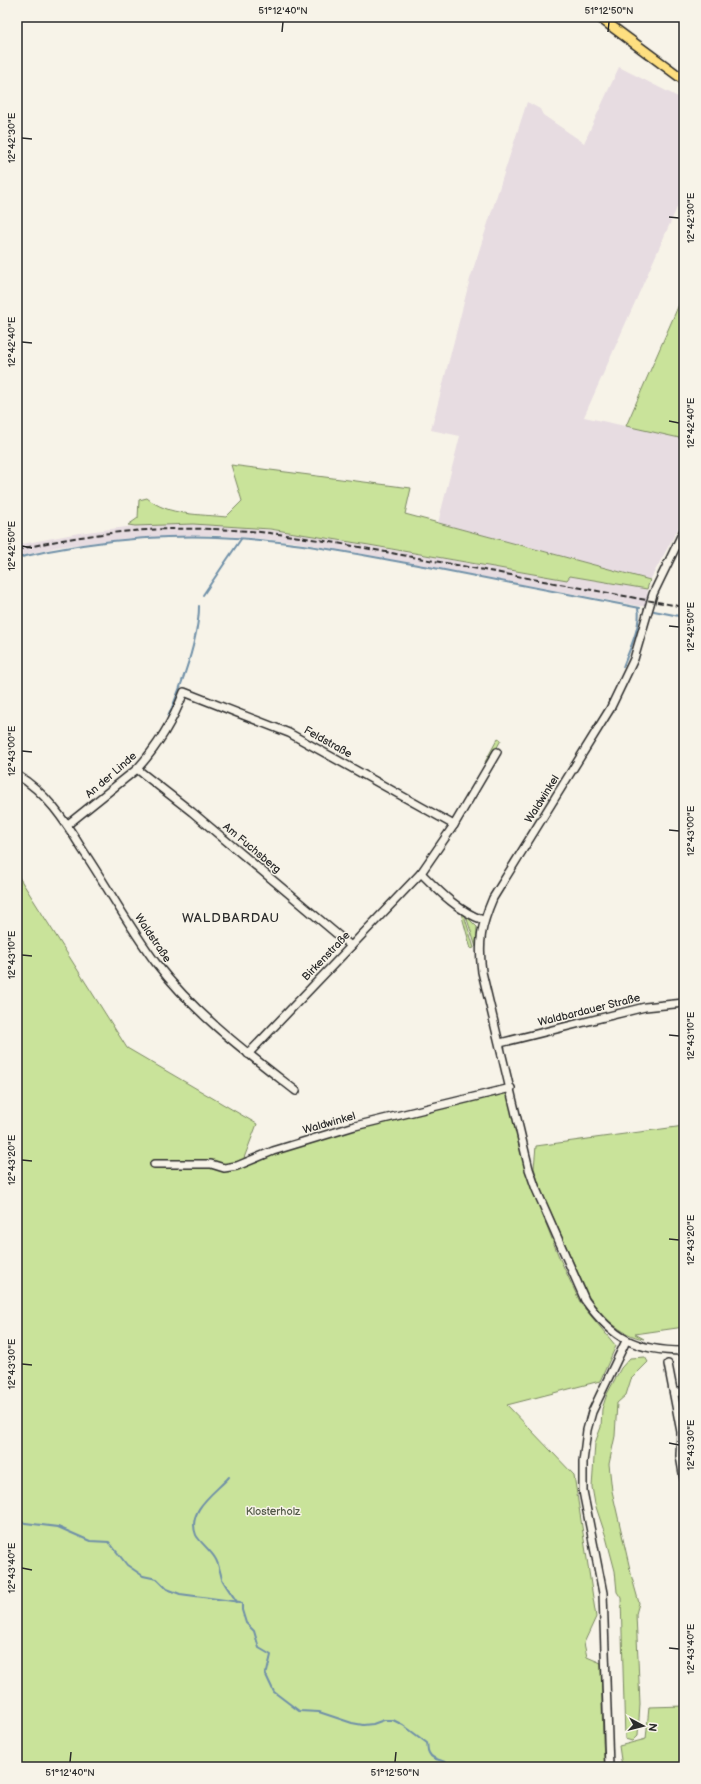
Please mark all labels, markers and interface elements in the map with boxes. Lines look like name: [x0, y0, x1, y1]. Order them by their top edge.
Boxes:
text: 51°12'40"N: [258, 5, 308, 17]
text: 51°12'50"N: [584, 5, 634, 17]
text: 12°42'30"E: [6, 112, 18, 163]
text: 12°42'30"E: [685, 192, 697, 243]
text: 12°42'40"E: [6, 316, 18, 367]
text: 12°42'40"E: [685, 397, 697, 448]
text: 12°42'50"E: [6, 520, 18, 571]
text: 12°42'50"E: [685, 601, 697, 652]
street label: Feldstraße: [302, 723, 355, 761]
text: 12°43'00"E: [6, 725, 18, 776]
street label: An der Linde: [83, 749, 140, 801]
street label: Waldwinkel: [522, 773, 562, 825]
text: 12°43'00"E: [685, 805, 697, 856]
street label: Am Fuchsberg: [220, 820, 284, 876]
district label: WALDBARDAU: [182, 910, 280, 926]
street label: Waldstraße: [132, 911, 174, 965]
street label: Birkenstraße: [299, 928, 353, 983]
text: 12°43'10"E: [6, 930, 18, 979]
street label: Waldbardauer Straße: [536, 991, 642, 1029]
text: 12°43'10"E: [685, 1011, 697, 1060]
street label: Waldwinkel: [301, 1109, 357, 1137]
text: 12°43'20"E: [6, 1134, 18, 1185]
text: 12°43'20"E: [685, 1214, 697, 1265]
text: 12°43'30"E: [6, 1338, 18, 1389]
text: 12°43'30"E: [685, 1419, 697, 1470]
park label: Klosterholz: [246, 1505, 301, 1518]
text: 12°43'40"E: [6, 1542, 18, 1593]
text: 12°43'40"E: [685, 1623, 697, 1674]
north arrow: [623, 1706, 663, 1746]
text: N: [645, 1722, 659, 1732]
text: 51°12'40"N: [45, 1767, 95, 1779]
text: 51°12'50"N: [370, 1767, 420, 1779]

